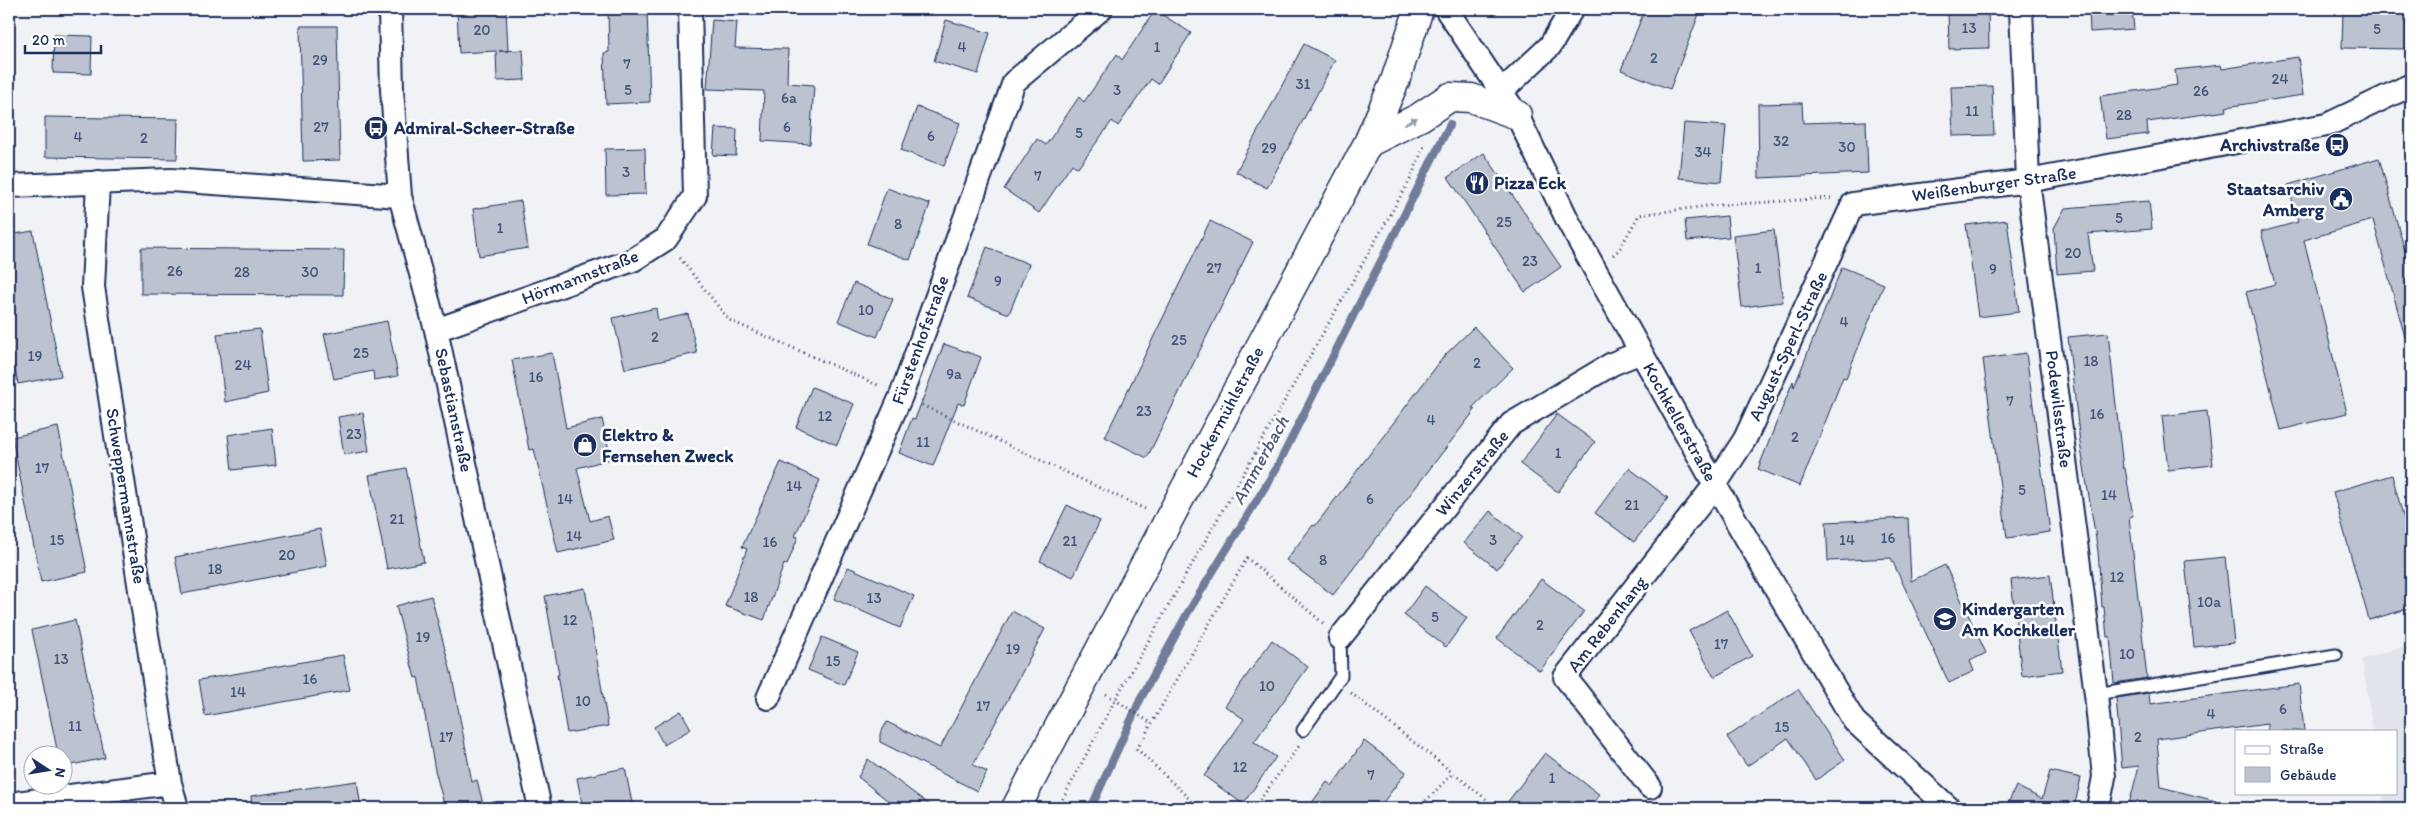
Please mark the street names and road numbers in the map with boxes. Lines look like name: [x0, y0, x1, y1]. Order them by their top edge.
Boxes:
street label: Weißenburger Straße: [1910, 162, 2078, 206]
street label: Hörmannstraße: [518, 245, 642, 309]
street label: August-Sperl-Straße: [1744, 268, 1832, 424]
street label: Fürstenhofstraße: [886, 272, 954, 408]
street label: Hockermühlstraße: [1181, 343, 1269, 481]
street label: Sebastianstraße: [430, 346, 478, 474]
street label: Podewilsstraße: [2041, 349, 2077, 469]
street label: Kochkellerstraße: [1638, 359, 1722, 485]
street label: Schweppermannstraße: [101, 406, 151, 586]
street label: Winzerstraße: [1430, 425, 1514, 521]
street label: Am Rebenhang: [1563, 571, 1652, 676]

